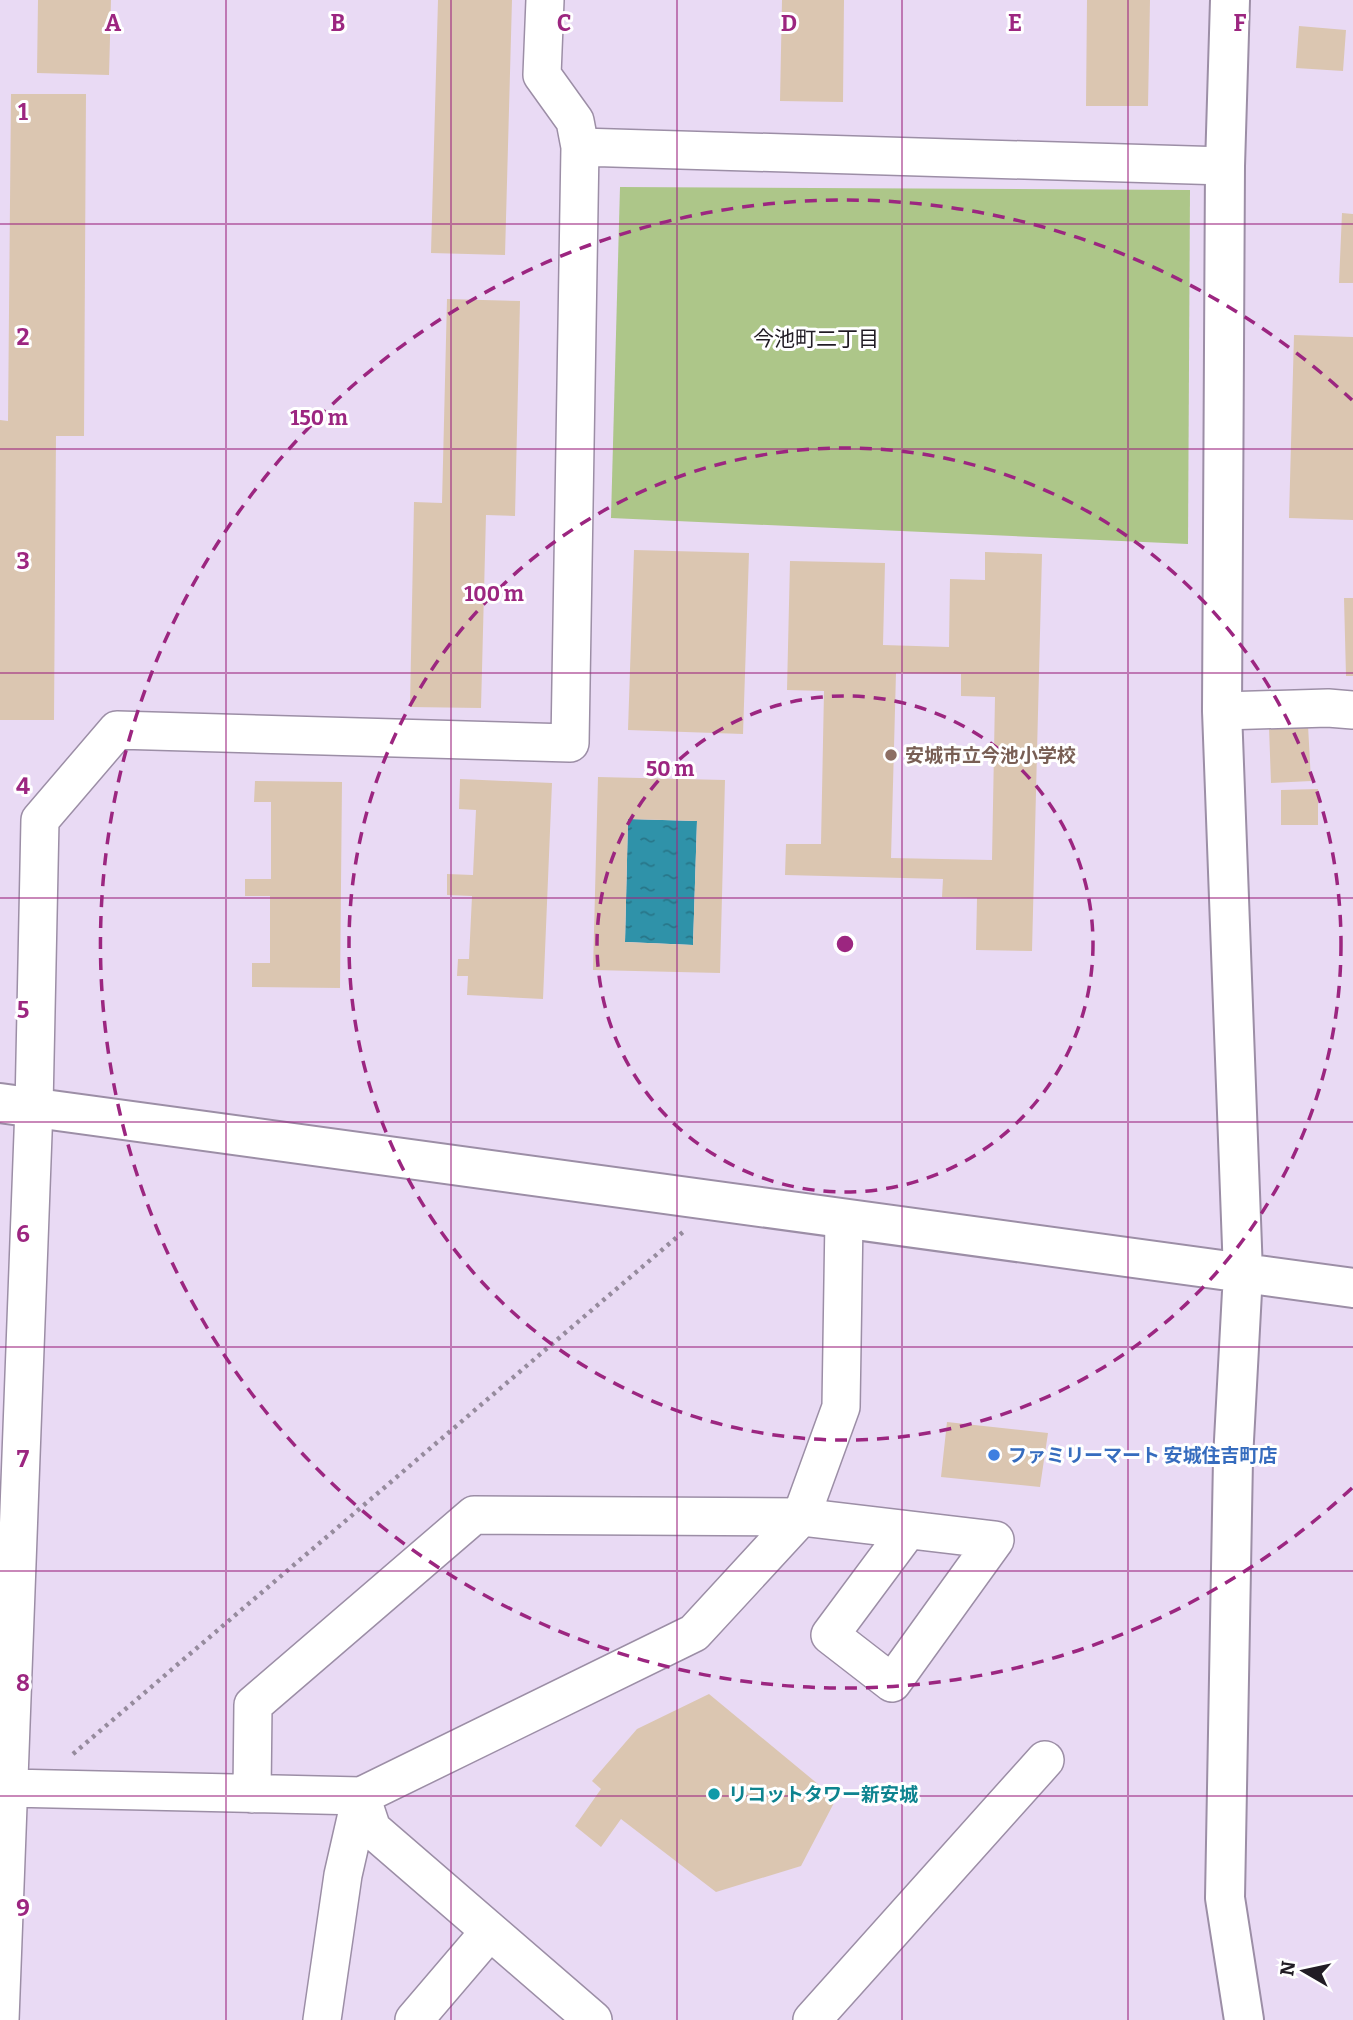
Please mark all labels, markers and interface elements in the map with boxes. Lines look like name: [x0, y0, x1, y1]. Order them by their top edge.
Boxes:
text: A: [105, 9, 122, 37]
text: B: [331, 9, 345, 37]
text: C: [557, 9, 571, 37]
text: D: [781, 9, 797, 37]
text: E: [1008, 9, 1022, 37]
text: F: [1234, 9, 1247, 37]
text: 1: [18, 98, 28, 126]
text: 2: [17, 323, 30, 351]
district label: 今池町二丁目: [753, 326, 879, 352]
text: 150 m: [290, 405, 348, 431]
text: 3: [16, 547, 30, 575]
text: 100 m: [464, 581, 524, 607]
place label: 安城市立今池小学校: [905, 744, 1076, 767]
marker: 安城市立今池小学校: [883, 747, 899, 763]
text: 50 m: [646, 756, 694, 782]
text: 4: [16, 772, 30, 800]
centre of rings: [833, 932, 857, 956]
text: 5: [17, 996, 29, 1024]
text: 6: [16, 1220, 30, 1248]
place label: ファミリーマート 安城住吉町店: [1008, 1444, 1277, 1467]
text: 7: [17, 1445, 30, 1473]
marker: ファミリーマート 安城住吉町店: [986, 1447, 1002, 1463]
text: 8: [16, 1669, 30, 1697]
place label: リコットタワー新安城: [728, 1783, 918, 1806]
marker: リコットタワー新安城: [706, 1786, 722, 1802]
text: 9: [16, 1894, 30, 1922]
north arrow: [1269, 1936, 1339, 2006]
text: N: [1275, 1959, 1300, 1977]

